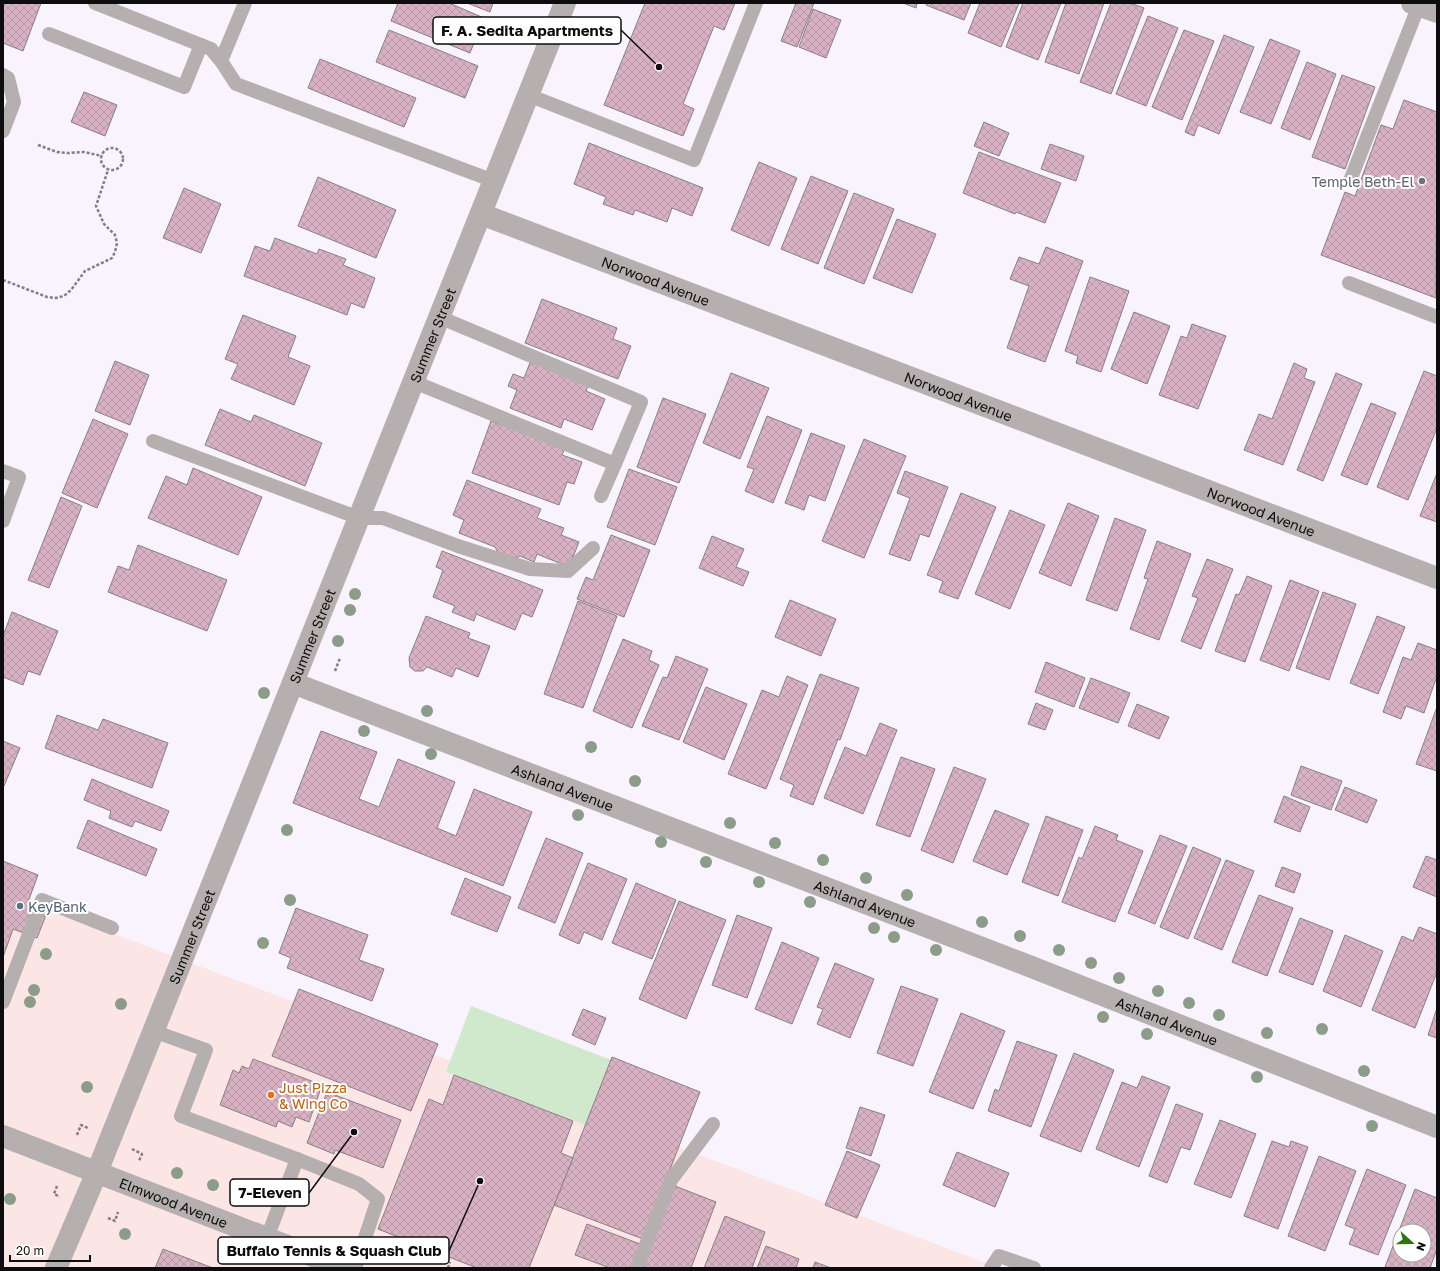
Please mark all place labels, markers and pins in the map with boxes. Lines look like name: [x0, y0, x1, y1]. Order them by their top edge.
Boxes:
callout: F. A. Sedita Apartments: [433, 17, 621, 44]
place label: Temple Beth-El: [1311, 173, 1414, 190]
marker: Temple Beth-El: [1417, 176, 1427, 186]
place label: KeyBank: [28, 898, 87, 915]
marker: KeyBank: [15, 901, 25, 911]
place label: Just Pizza & Wing Co: [279, 1079, 348, 1112]
marker: Just Pizza & Wing Co: [266, 1090, 276, 1100]
callout: 7-Eleven: [230, 1179, 309, 1206]
callout: Buffalo Tennis & Squash Club: [218, 1237, 449, 1264]

